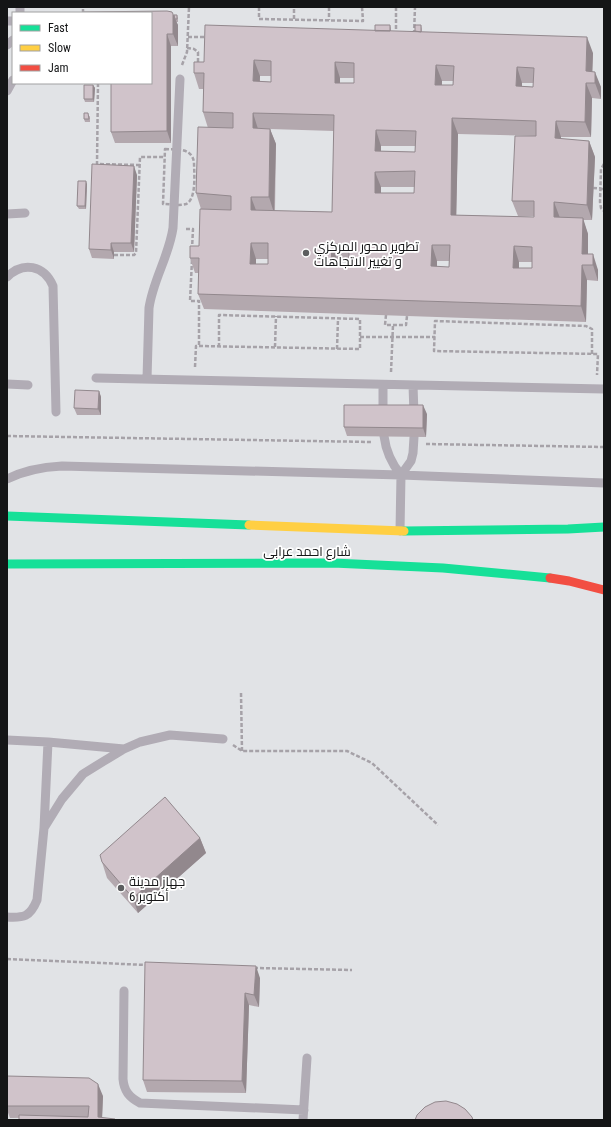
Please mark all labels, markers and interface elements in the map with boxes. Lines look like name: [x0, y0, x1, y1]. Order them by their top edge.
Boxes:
legend: [12, 12, 152, 84]
text: Fast: [48, 21, 69, 35]
text: Slow: [48, 41, 71, 55]
text: Jam: [48, 61, 69, 75]
place label: تطوير محور المركزي و تغيير الاتجاهات: [314, 239, 419, 269]
marker: تطوير محور المركزي و تغيير الاتجاهات: [301, 248, 311, 258]
street label: شارع احمد عرابى: [263, 544, 351, 560]
place label: جهاز مدينة 6 أكتوبر: [129, 874, 185, 904]
marker: جهاز مدينة 6 أكتوبر: [116, 883, 126, 893]

